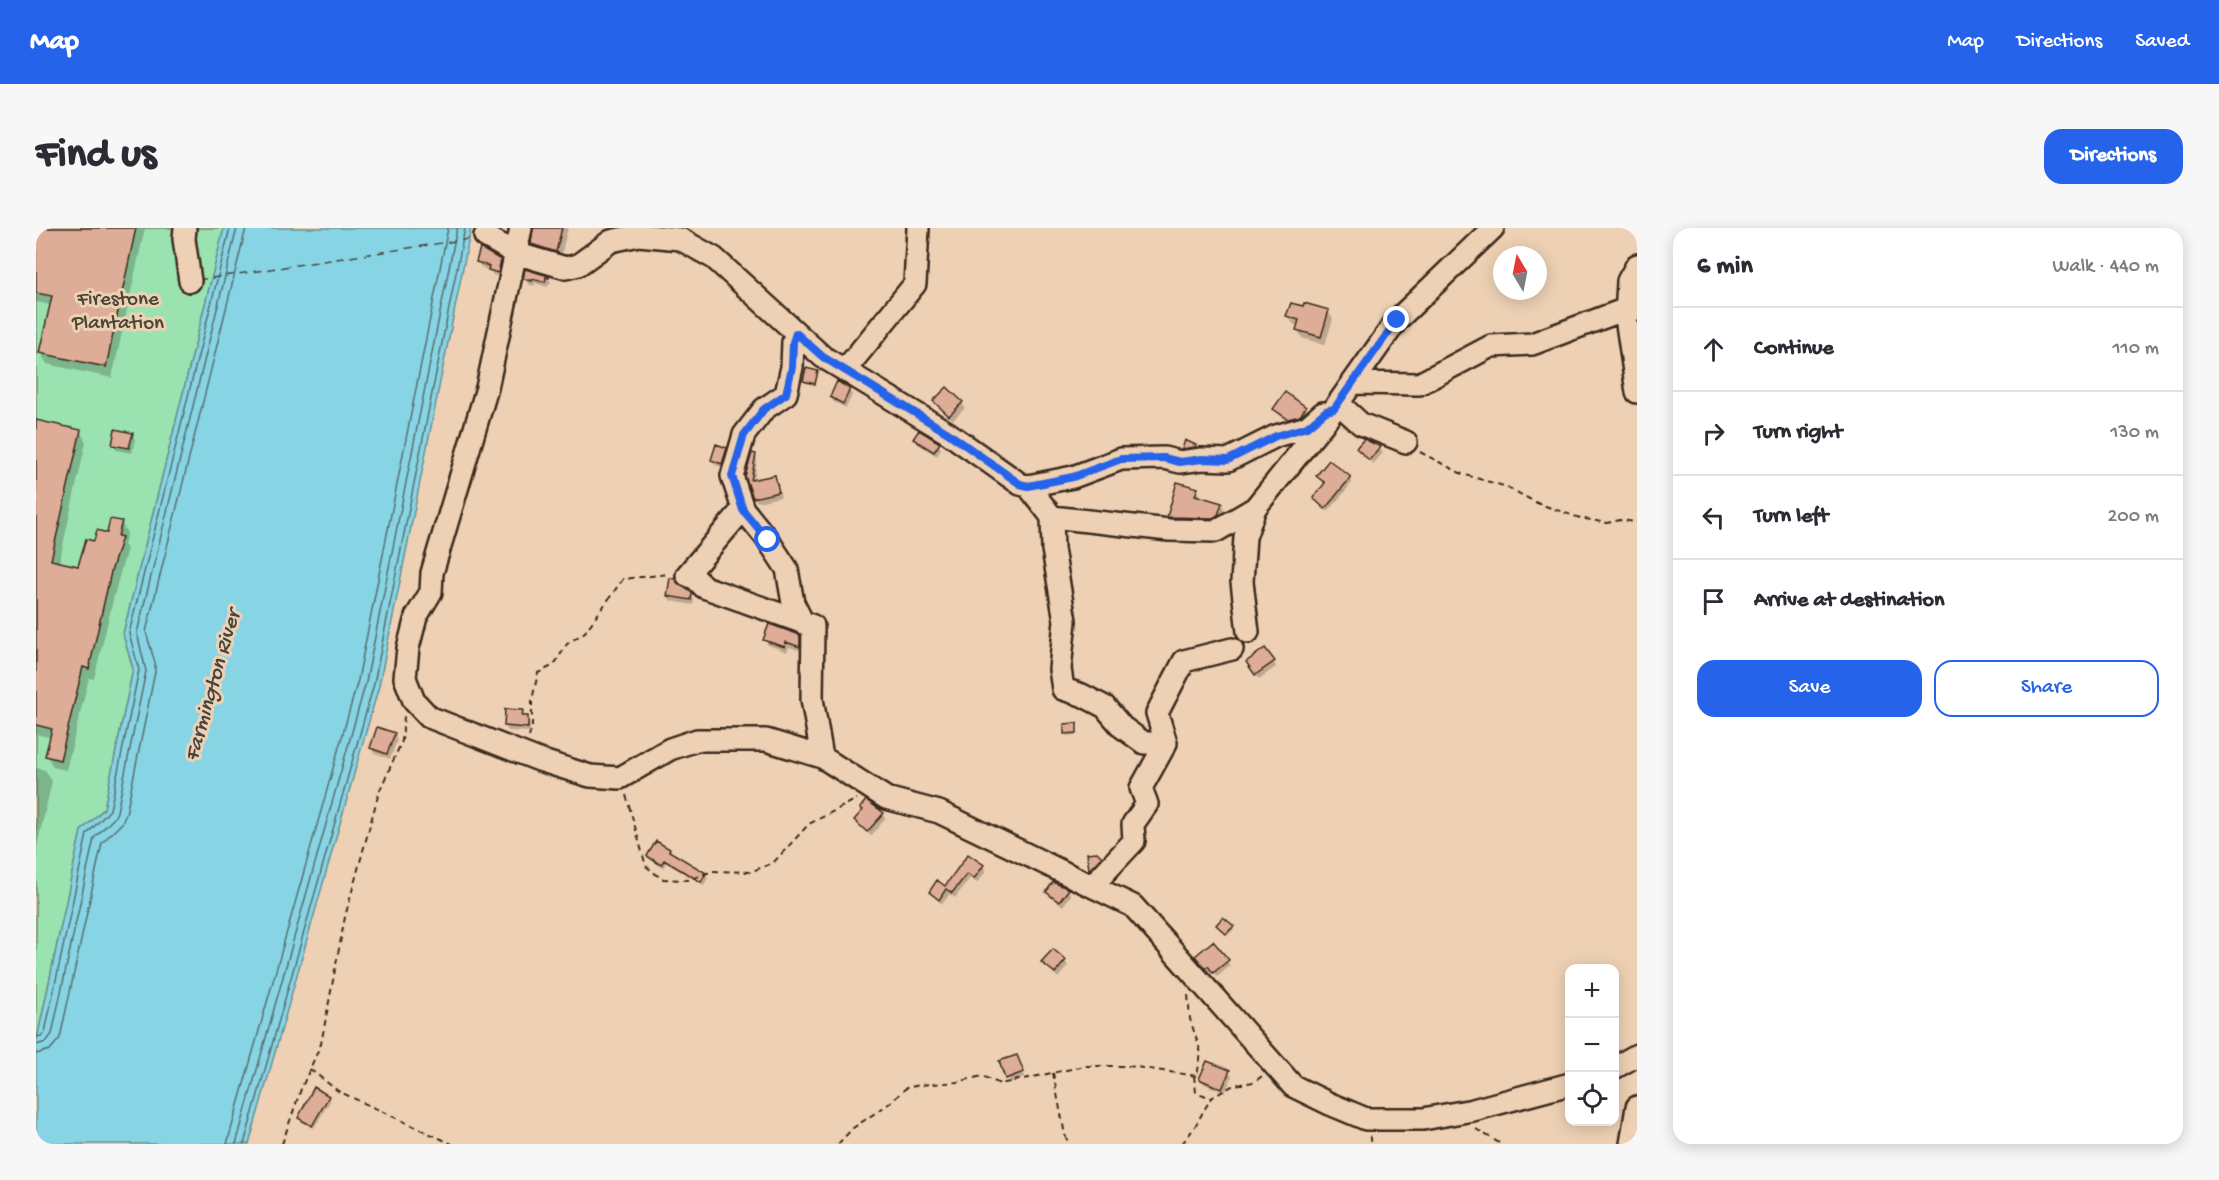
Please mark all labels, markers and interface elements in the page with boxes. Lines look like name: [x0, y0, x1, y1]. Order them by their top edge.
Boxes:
text: Map: [30, 26, 79, 59]
text: Map: [1947, 30, 1984, 55]
text: Directions: [2017, 30, 2102, 55]
text: Saved: [2135, 30, 2189, 55]
button: Directions: [2044, 129, 2183, 184]
text: Find us: [36, 132, 156, 181]
north arrow: [1493, 246, 1547, 300]
text: 6 min: [1697, 252, 1753, 283]
text: Walk · 440 m: [2053, 256, 2159, 279]
park label: Firestone Plantation: [71, 288, 164, 337]
route end: [1383, 306, 1409, 332]
icon: ahead: [1697, 333, 1730, 366]
text: Continue: [1754, 336, 1834, 362]
text: 110 m: [2113, 338, 2159, 361]
icon: right: [1697, 417, 1730, 450]
text: Turn right: [1754, 420, 1842, 446]
text: 130 m: [2110, 422, 2159, 445]
icon: left: [1697, 501, 1730, 534]
text: Turn left: [1754, 504, 1828, 530]
text: 200 m: [2108, 506, 2159, 529]
route start: [754, 526, 780, 552]
icon: arrive: [1697, 585, 1730, 618]
text: Arrive at destination: [1754, 588, 1944, 614]
water label: Farmington River: [180, 603, 249, 764]
button: Save: [1697, 660, 1922, 717]
button: Share: [1934, 660, 2159, 717]
map controls: [1565, 964, 1619, 1126]
button: +: [1565, 964, 1619, 1018]
button: −: [1565, 1018, 1619, 1072]
button: locate: [1565, 1072, 1619, 1126]

